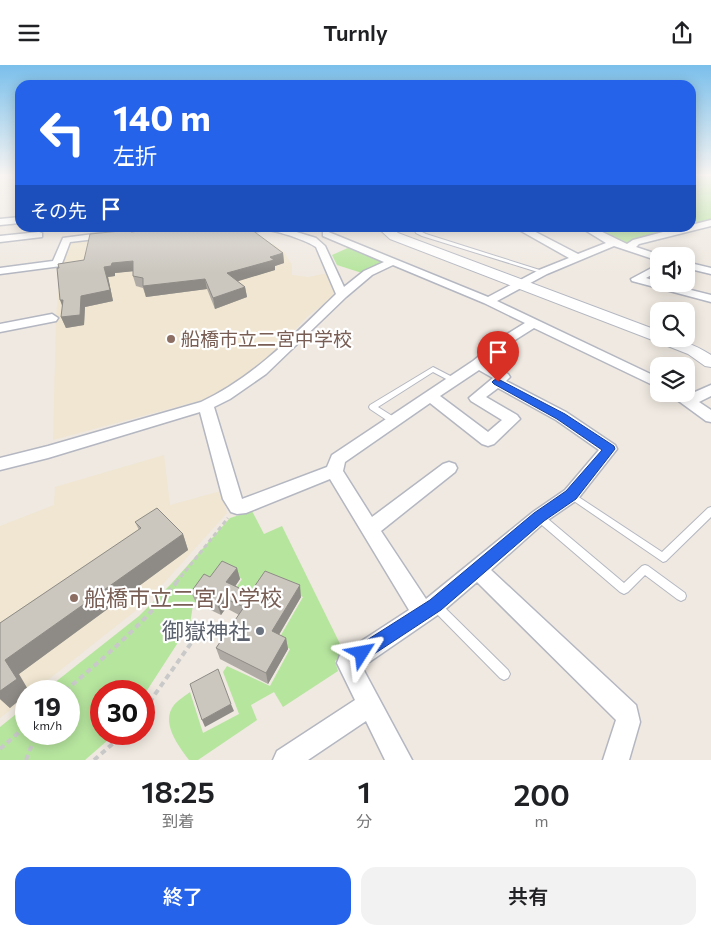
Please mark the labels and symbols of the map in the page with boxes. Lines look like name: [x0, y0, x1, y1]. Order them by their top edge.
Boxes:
place label: 船橋市立二宮中学校: [181, 327, 352, 350]
pin: [477, 331, 519, 382]
marker: 船橋市立二宮中学校: [165, 333, 177, 345]
place label: 船橋市立二宮小学校: [84, 584, 282, 611]
marker: 船橋市立二宮小学校: [68, 592, 80, 604]
place label: 御嶽神社: [162, 617, 250, 644]
marker: 御嶽神社: [254, 625, 266, 637]
position arrow: [335, 626, 387, 678]
speed limit sign: 30: [90, 680, 155, 745]

